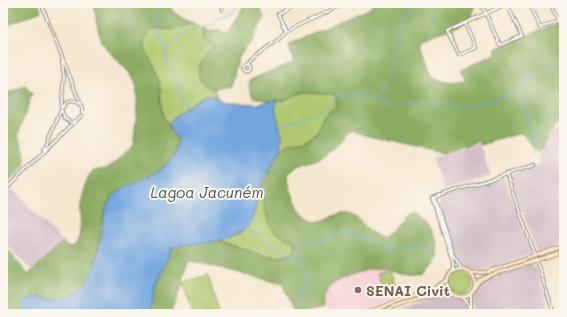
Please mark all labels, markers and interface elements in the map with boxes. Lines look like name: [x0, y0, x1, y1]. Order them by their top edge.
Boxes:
water label: Lagoa Jacuném: [150, 182, 264, 202]
place label: SENAI Civit: [366, 281, 450, 300]
marker: SENAI Civit: [353, 285, 363, 295]

